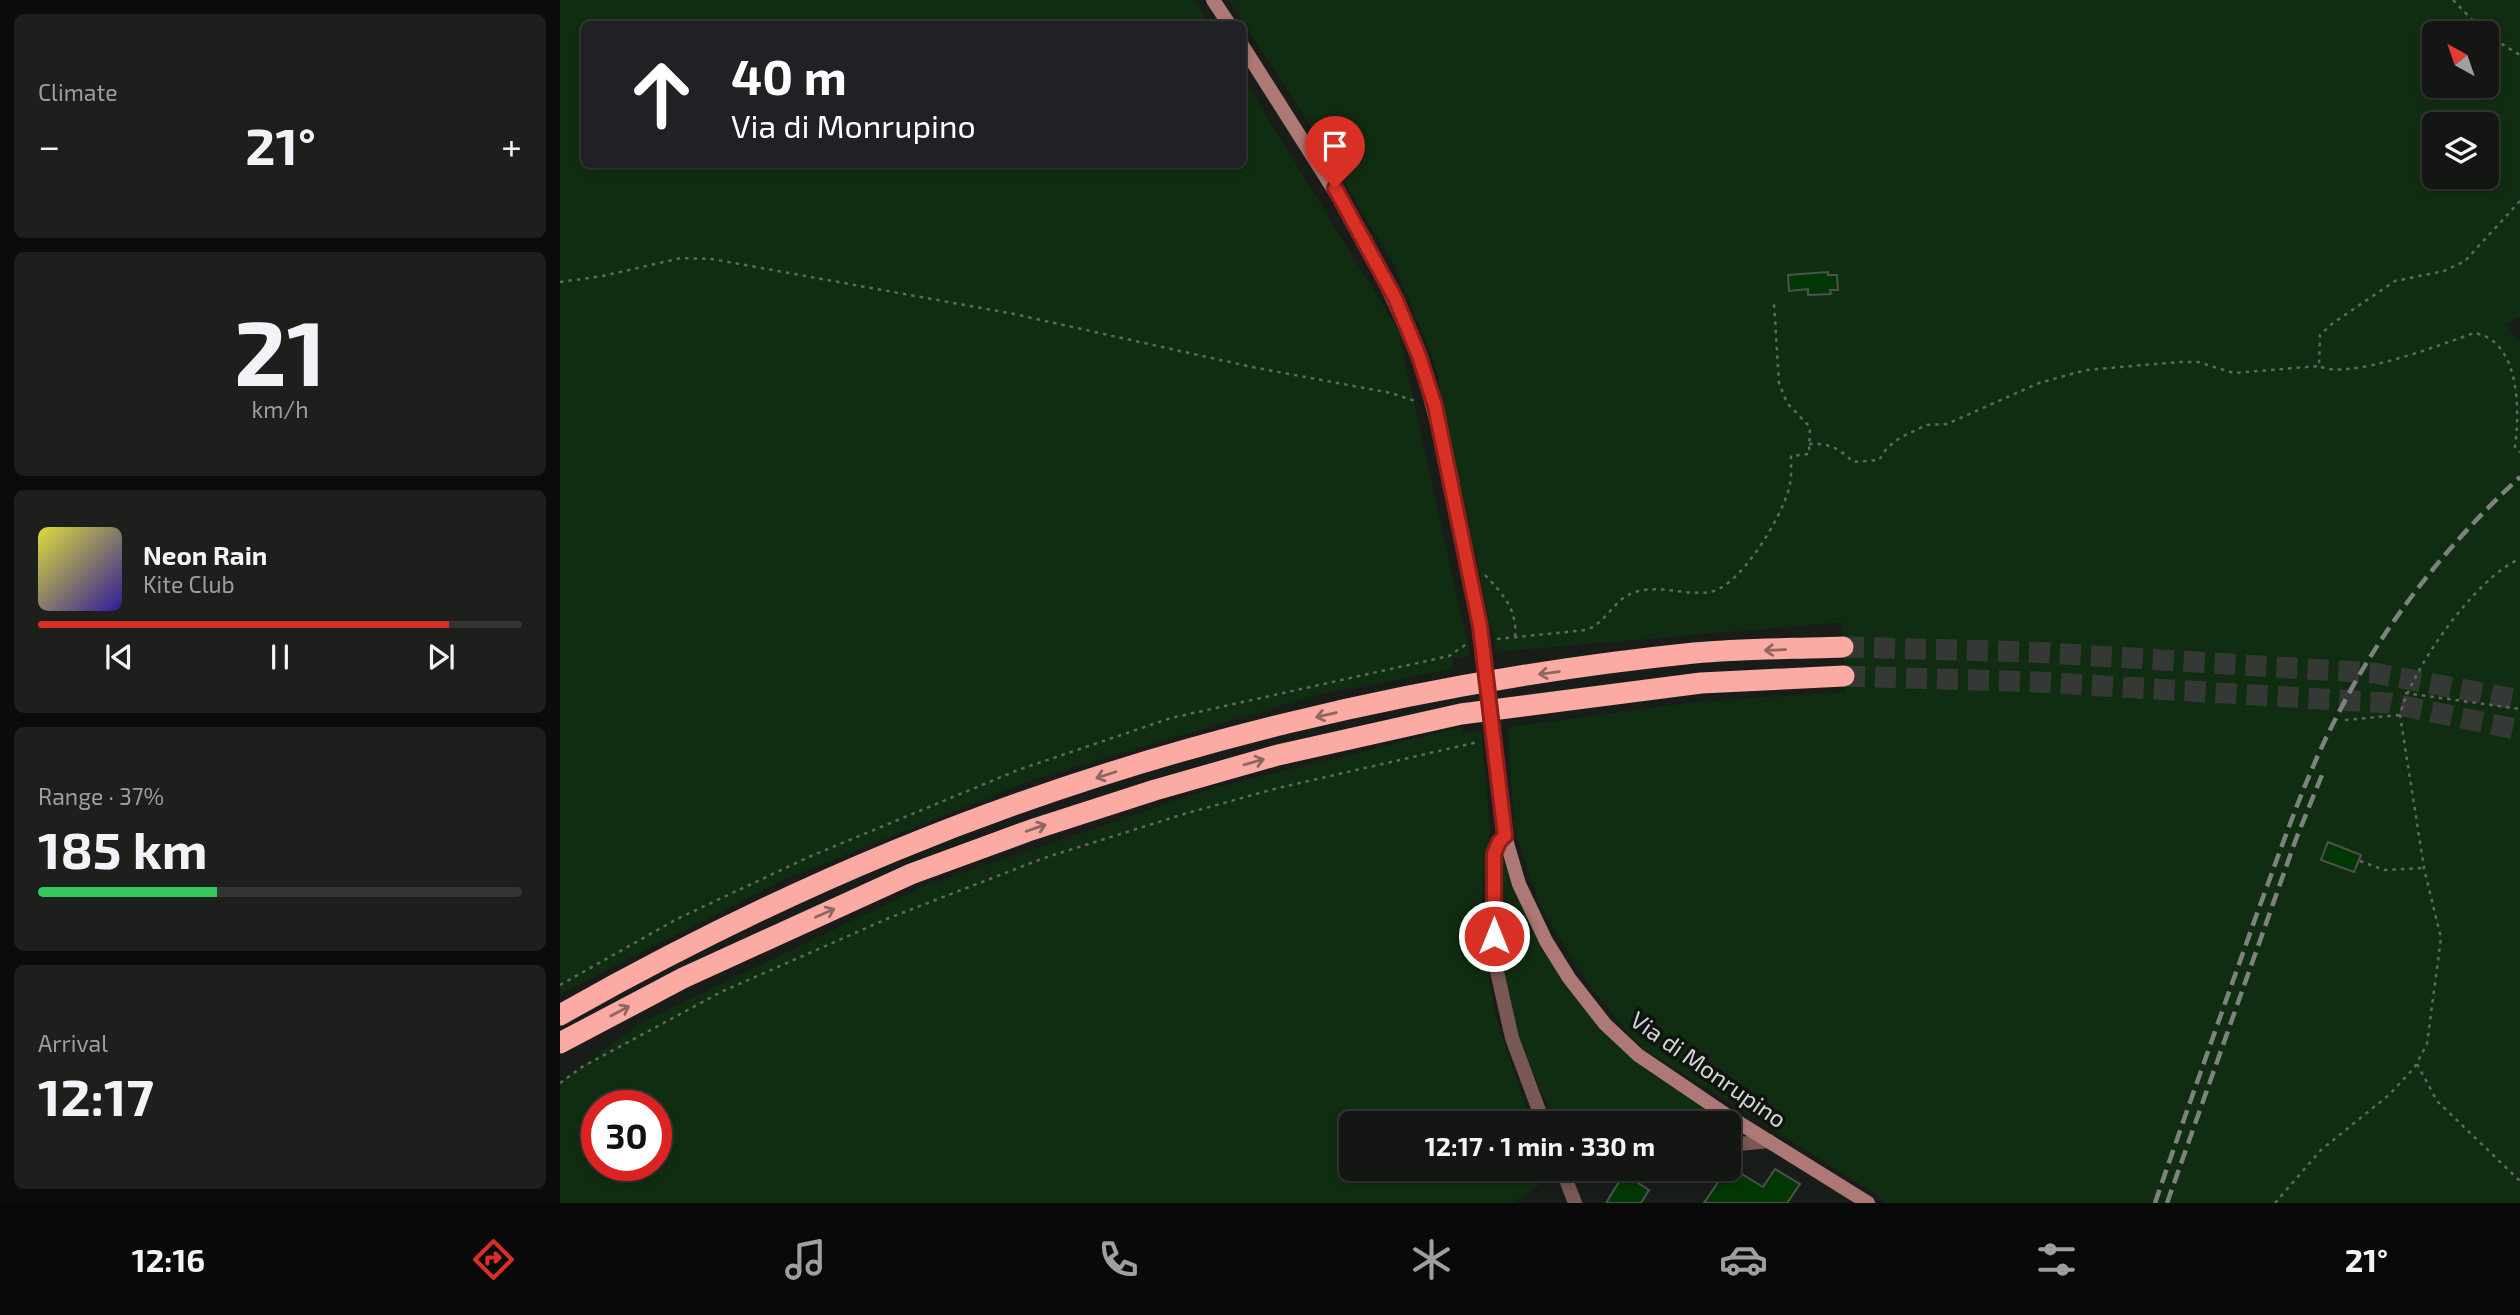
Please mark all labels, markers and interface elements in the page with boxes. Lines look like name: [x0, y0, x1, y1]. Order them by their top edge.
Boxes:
north arrow: [2422, 21, 2499, 98]
map controls: [2422, 21, 2499, 189]
text: 40 m: [731, 46, 847, 105]
icon: ahead: [616, 49, 707, 140]
text: Climate: [38, 78, 118, 106]
text: Via di Monrupino: [731, 106, 976, 144]
button: layers: [2422, 112, 2499, 189]
text: 21°: [245, 113, 316, 175]
pin: [1305, 116, 1365, 188]
text: −: [38, 122, 60, 168]
text: +: [501, 122, 522, 168]
icon: arrive: [1316, 127, 1354, 165]
text: 21: [234, 295, 326, 404]
text: km/h: [251, 395, 309, 423]
text: Neon Rain: [143, 539, 267, 570]
text: Kite Club: [143, 570, 235, 598]
icon: previous: [100, 638, 138, 676]
icon: pause: [261, 638, 299, 676]
icon: next: [422, 638, 460, 676]
one-way arrow: [1764, 643, 1787, 656]
one-way arrow: [1538, 666, 1561, 679]
one-way arrow: [1315, 709, 1338, 722]
one-way arrow: [1243, 754, 1265, 767]
one-way arrow: [1096, 770, 1118, 782]
text: Range · 37%: [38, 782, 164, 810]
text: 185 km: [38, 817, 208, 879]
one-way arrow: [1025, 821, 1047, 833]
position arrow: [1457, 899, 1531, 973]
one-way arrow: [814, 906, 835, 919]
one-way arrow: [609, 1004, 630, 1017]
street label: Via di Monrupino: [1625, 1004, 1792, 1133]
text: Arrival: [38, 1029, 108, 1057]
text: 12:17: [38, 1064, 154, 1126]
speed limit sign: 30: [581, 1090, 672, 1181]
text: 12:17 · 1 min · 330 m: [1425, 1130, 1655, 1161]
icon: directions: [469, 1235, 518, 1284]
icon: music: [781, 1235, 830, 1284]
icon: phone: [1094, 1235, 1143, 1284]
icon: climate: [1407, 1235, 1456, 1284]
icon: car: [1719, 1235, 1768, 1284]
icon: filters: [2032, 1235, 2081, 1284]
text: 12:16: [132, 1240, 205, 1278]
text: 21°: [2345, 1240, 2388, 1278]

